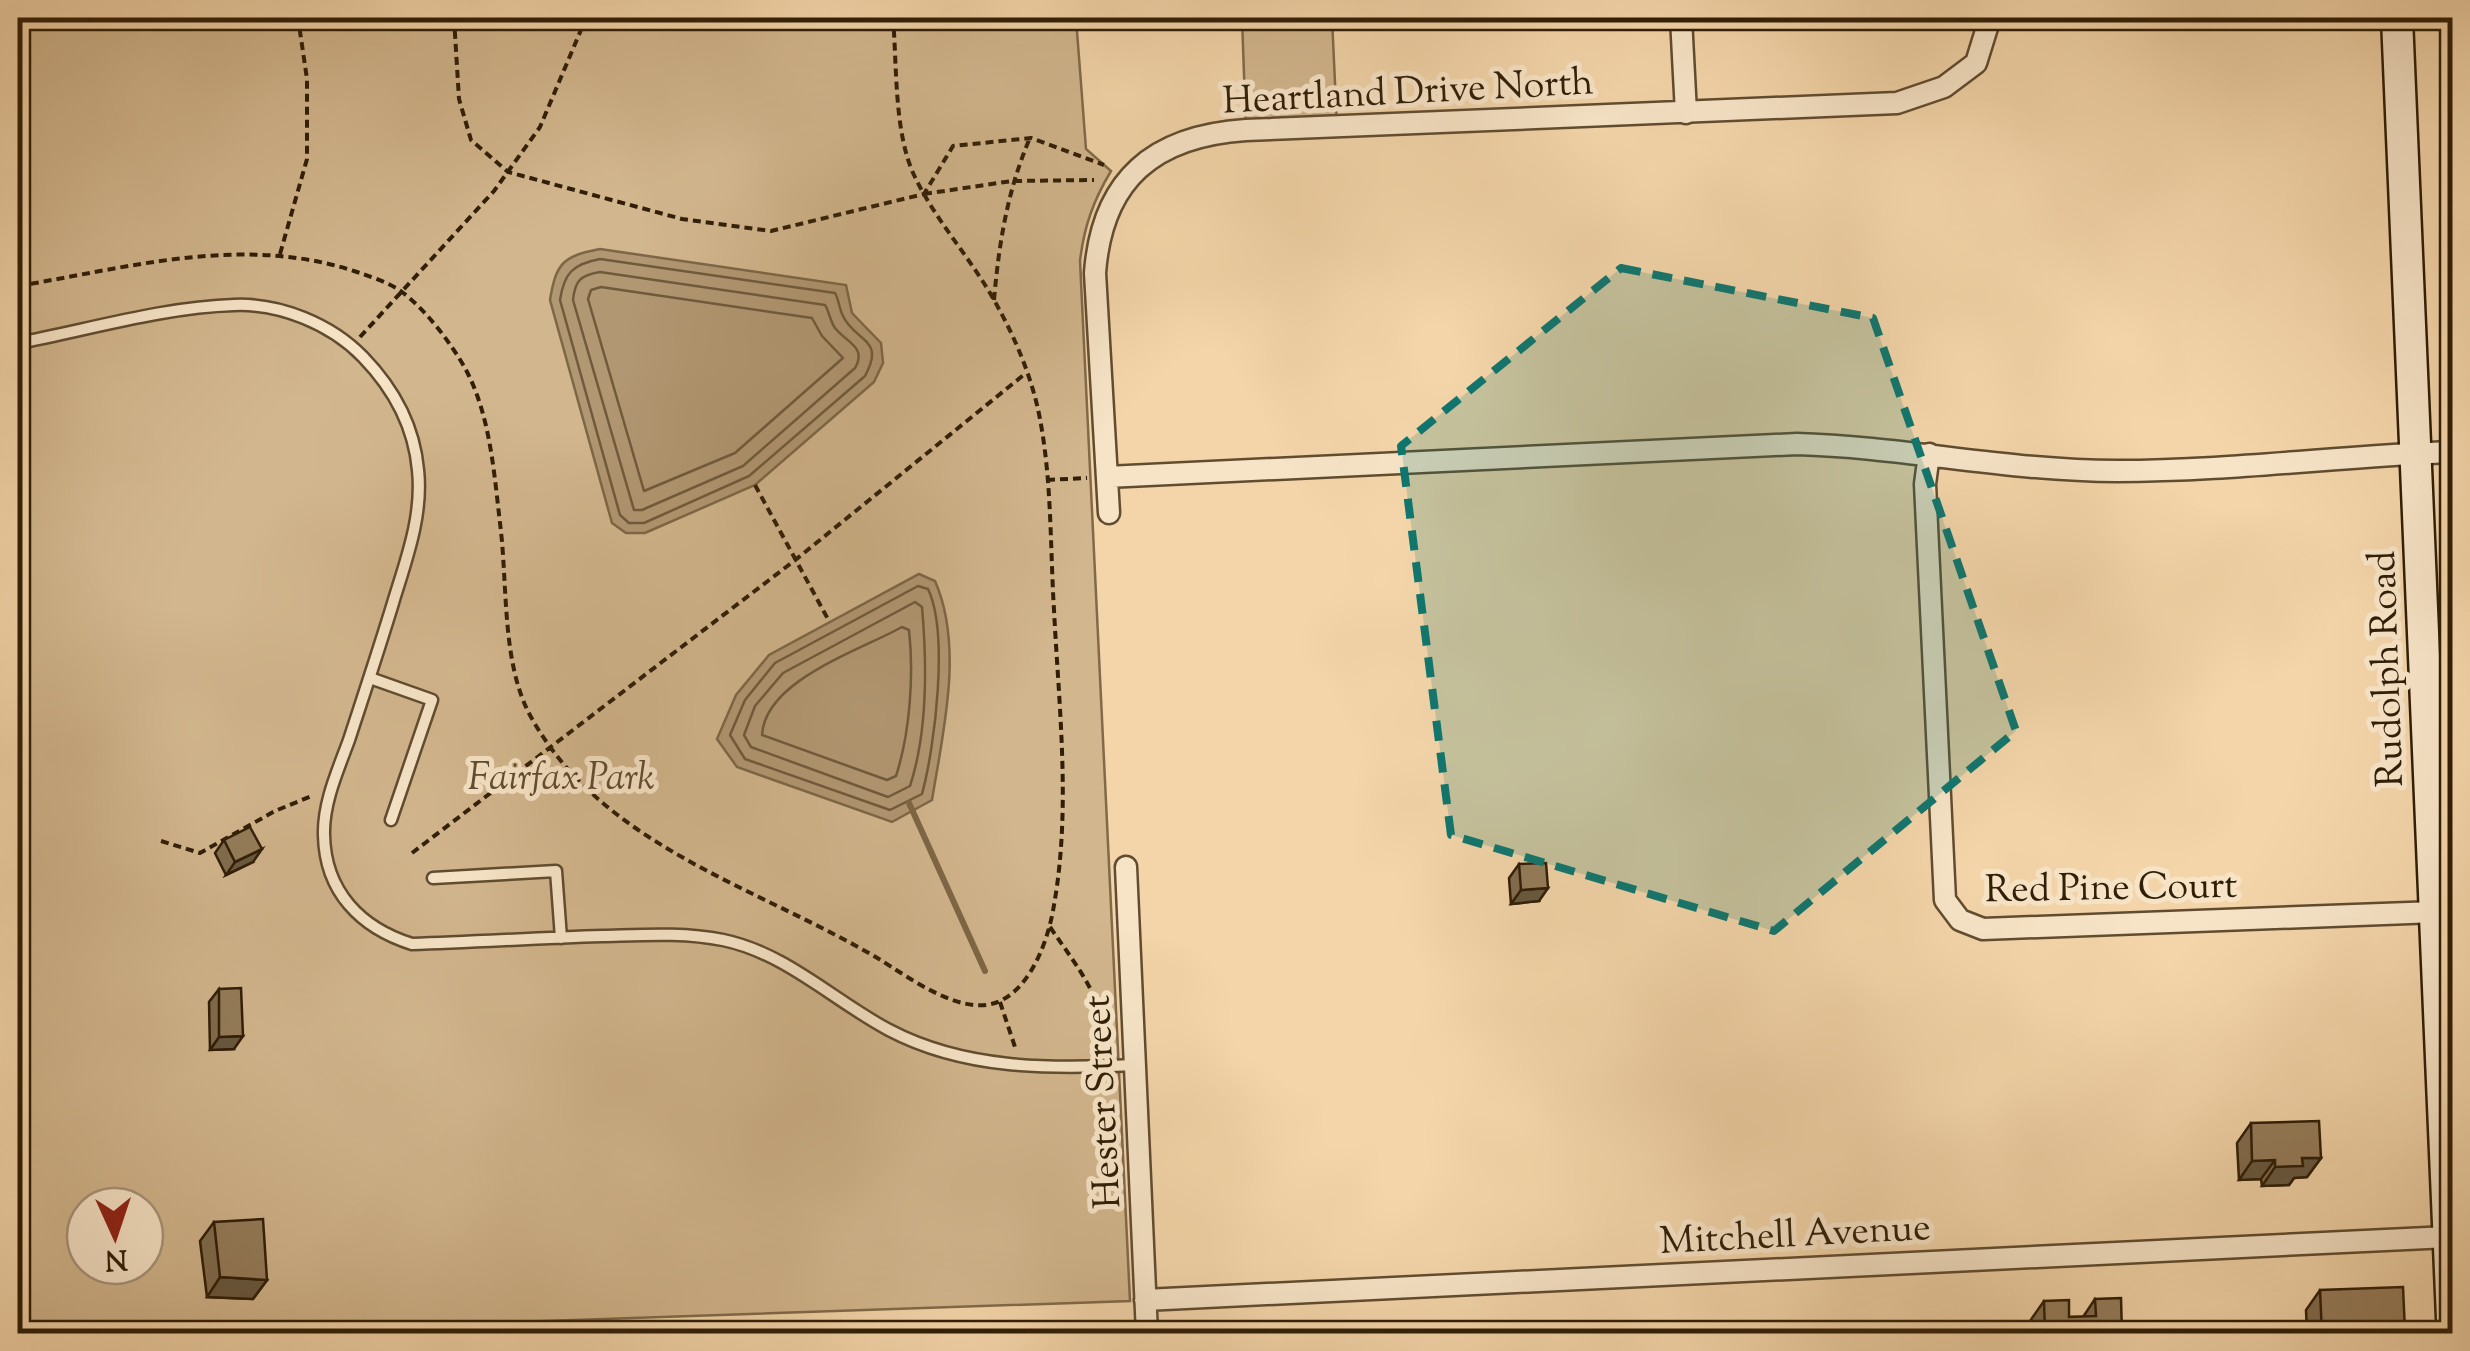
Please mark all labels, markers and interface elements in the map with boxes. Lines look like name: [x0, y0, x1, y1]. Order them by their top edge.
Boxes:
street label: Heartland Drive North: [1221, 57, 1595, 131]
street label: Rudolph Road: [2358, 550, 2420, 788]
park label: Fairfax Park: [467, 753, 655, 807]
street label: Red Pine Court: [1984, 861, 2238, 919]
street label: Hester Street: [1072, 994, 1138, 1210]
north arrow: [65, 1186, 165, 1286]
street label: Mitchell Avenue: [1658, 1203, 1932, 1271]
text: N: [104, 1237, 128, 1279]

